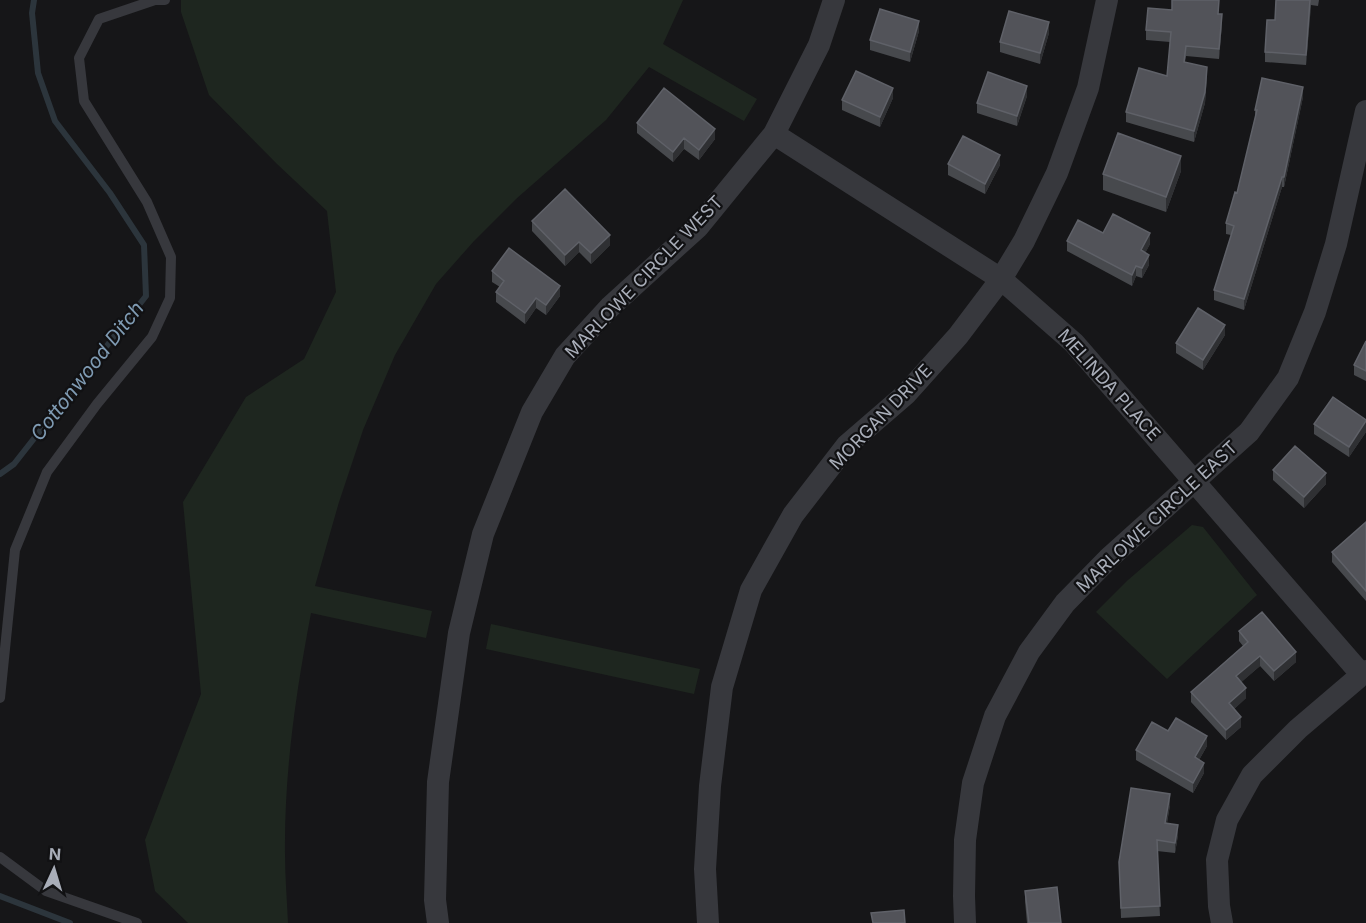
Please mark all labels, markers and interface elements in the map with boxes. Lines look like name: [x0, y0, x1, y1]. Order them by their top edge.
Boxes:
street label: MARLOWE CIRCLE WEST: [560, 191, 727, 362]
water label: Cottonwood Ditch: [25, 297, 149, 445]
street label: MELINDA PLACE: [1054, 325, 1165, 445]
street label: MORGAN DRIVE: [825, 360, 936, 474]
street label: MARLOWE CIRCLE EAST: [1072, 436, 1242, 597]
north arrow: [24, 839, 84, 899]
text: N: [48, 844, 62, 864]

